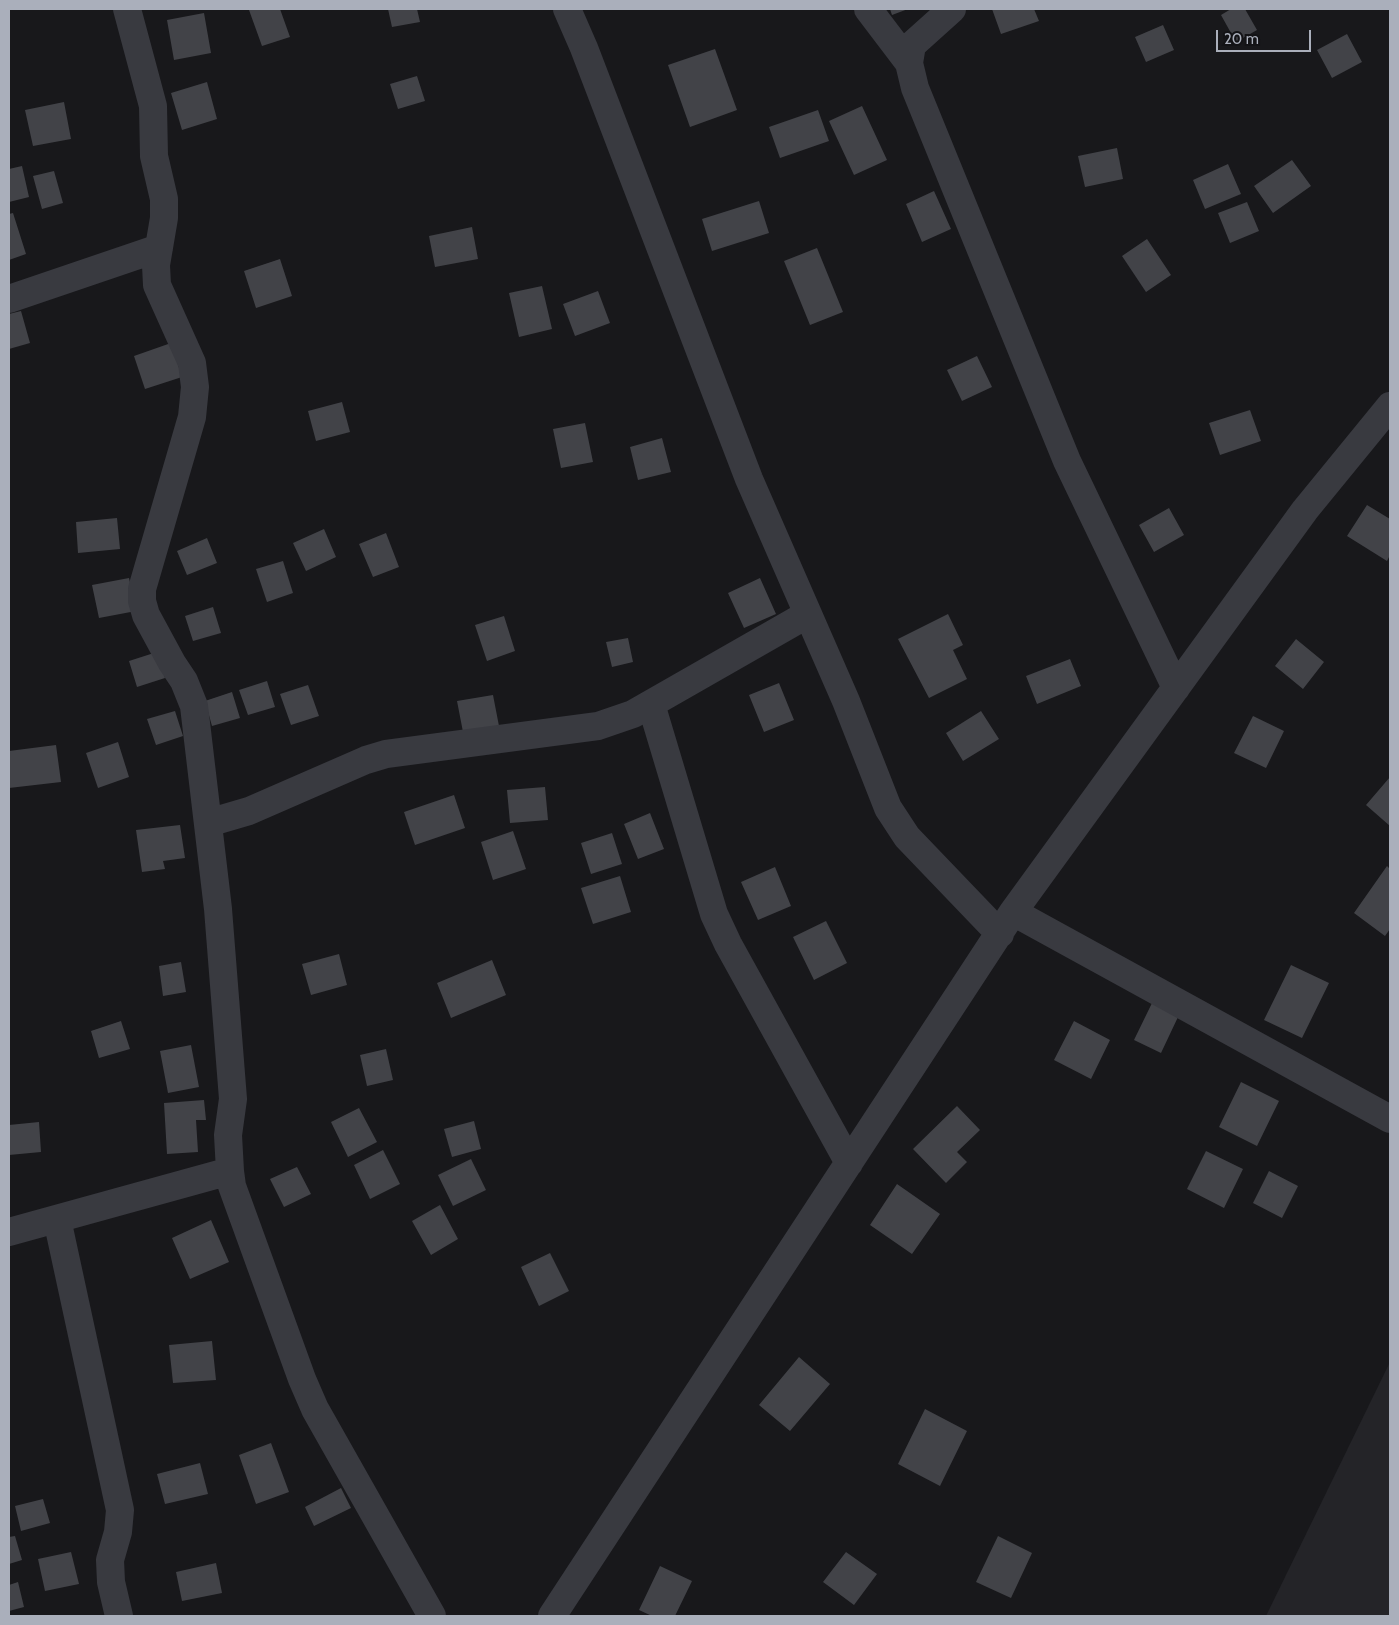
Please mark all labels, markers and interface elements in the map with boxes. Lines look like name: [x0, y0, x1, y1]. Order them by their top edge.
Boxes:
scale bar: [1219, 20, 1314, 52]
text: 20 m: [1224, 30, 1259, 48]

